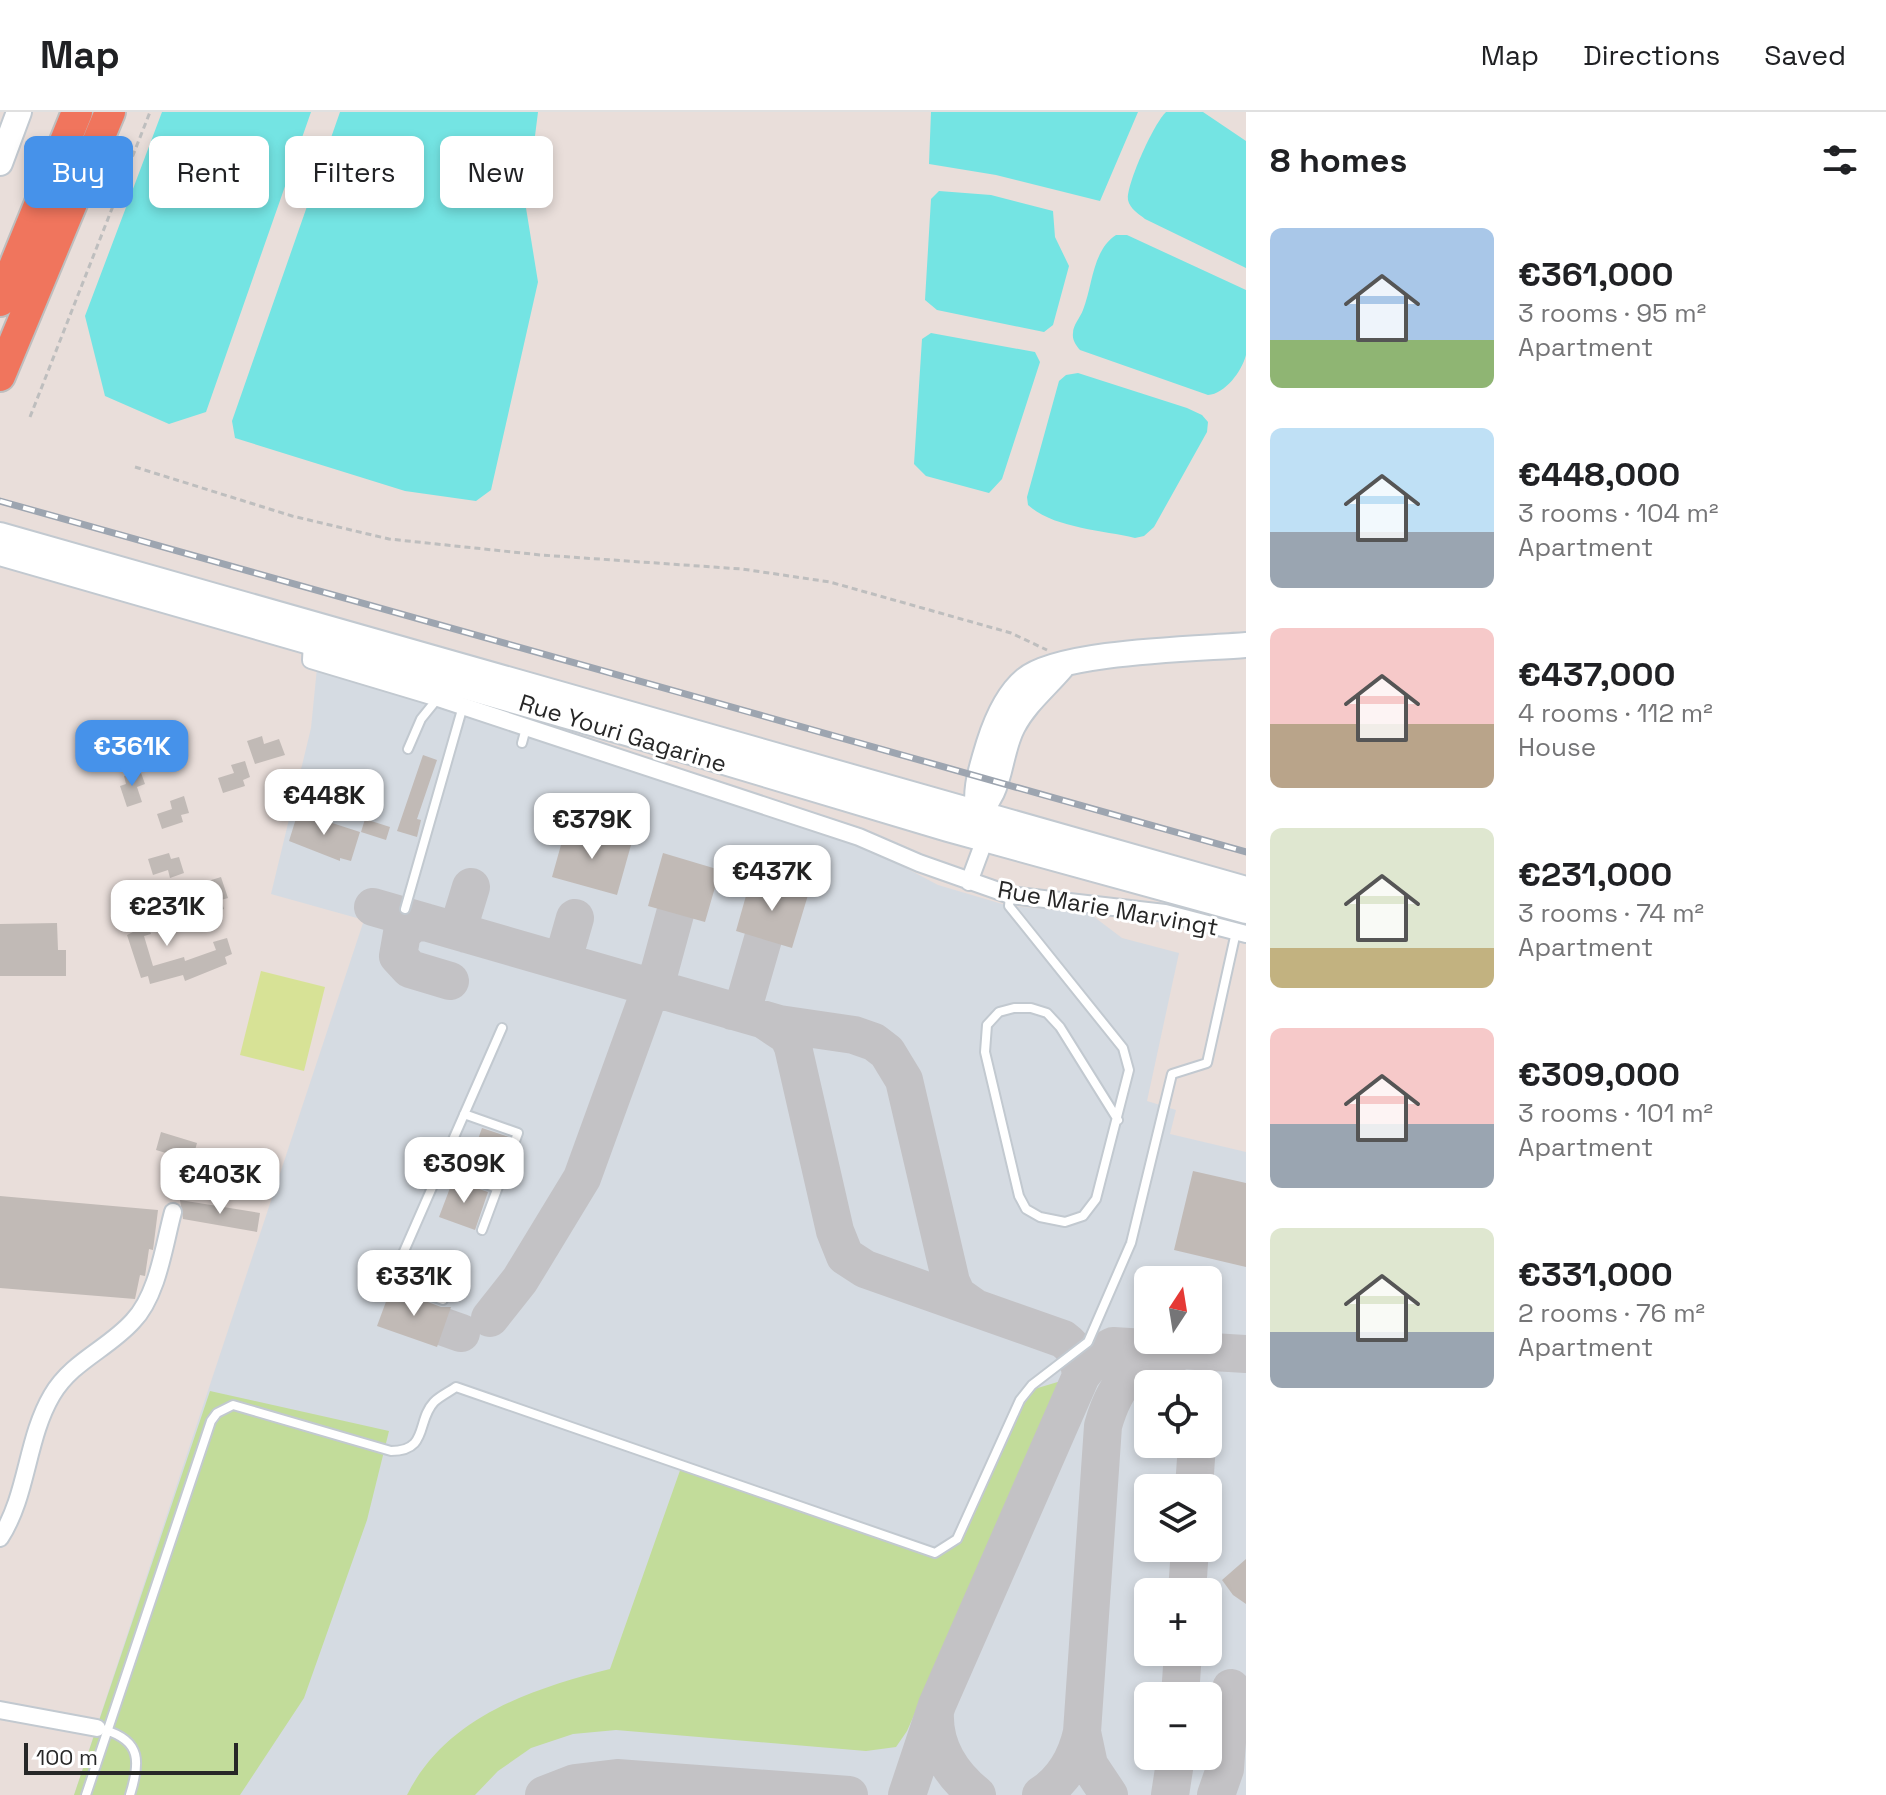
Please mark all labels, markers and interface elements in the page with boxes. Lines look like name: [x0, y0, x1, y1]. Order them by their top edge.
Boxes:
text: Map: [40, 31, 120, 79]
text: Map: [1481, 37, 1539, 73]
text: Directions: [1583, 37, 1720, 73]
text: Saved: [1764, 37, 1846, 73]
chip: Buy: [24, 136, 133, 208]
chip: Rent: [149, 136, 269, 208]
chip: Filters: [285, 136, 424, 208]
chip: New: [440, 136, 553, 208]
icon: filters: [1818, 138, 1862, 182]
text: 8 homes: [1270, 139, 1407, 182]
text: €361,000: [1518, 253, 1674, 296]
icon: home: [1334, 260, 1430, 356]
text: 3 rooms · 95 m²: [1518, 296, 1706, 330]
text: Apartment: [1518, 330, 1653, 364]
text: €448,000: [1518, 453, 1680, 496]
icon: home: [1334, 460, 1430, 556]
text: 3 rooms · 104 m²: [1518, 496, 1719, 530]
text: Apartment: [1518, 530, 1653, 564]
text: €437,000: [1518, 653, 1676, 696]
icon: home: [1334, 660, 1430, 756]
street label: Rue Youri Gagarine: [515, 687, 731, 779]
text: 4 rooms · 112 m²: [1518, 696, 1713, 730]
pin: €361K: [76, 720, 188, 788]
text: €361K: [93, 729, 171, 763]
text: House: [1518, 730, 1596, 764]
pin: €448K: [268, 769, 380, 837]
text: €448K: [283, 778, 365, 812]
pin: €379K: [536, 793, 648, 861]
text: €379K: [552, 802, 632, 836]
pin: €437K: [716, 845, 828, 913]
text: €231,000: [1518, 853, 1672, 896]
text: €437K: [732, 854, 812, 888]
icon: home: [1334, 860, 1430, 956]
street label: Rue Marie Marvingt: [995, 873, 1221, 943]
pin: €231K: [111, 880, 223, 948]
text: €231K: [129, 889, 205, 923]
text: 3 rooms · 74 m²: [1518, 896, 1704, 930]
text: Apartment: [1518, 930, 1653, 964]
text: €309,000: [1518, 1053, 1680, 1096]
icon: home: [1334, 1060, 1430, 1156]
text: 3 rooms · 101 m²: [1518, 1096, 1713, 1130]
text: Apartment: [1518, 1130, 1653, 1164]
pin: €309K: [408, 1137, 520, 1205]
text: €309K: [423, 1146, 505, 1180]
pin: €403K: [164, 1148, 276, 1216]
text: €403K: [178, 1157, 262, 1191]
pin: €331K: [358, 1250, 470, 1318]
text: €331,000: [1518, 1253, 1673, 1296]
text: €331K: [376, 1259, 452, 1293]
icon: home: [1334, 1260, 1430, 1356]
north arrow: [1134, 1266, 1222, 1354]
map controls: [1134, 1266, 1222, 1770]
text: 2 rooms · 76 m²: [1518, 1296, 1705, 1330]
text: Apartment: [1518, 1330, 1653, 1364]
button: locate: [1134, 1370, 1222, 1458]
button: layers: [1134, 1474, 1222, 1562]
button: +: [1134, 1578, 1222, 1666]
button: −: [1134, 1682, 1222, 1770]
scale bar: [24, 1739, 238, 1775]
text: 100 m: [36, 1743, 98, 1771]

